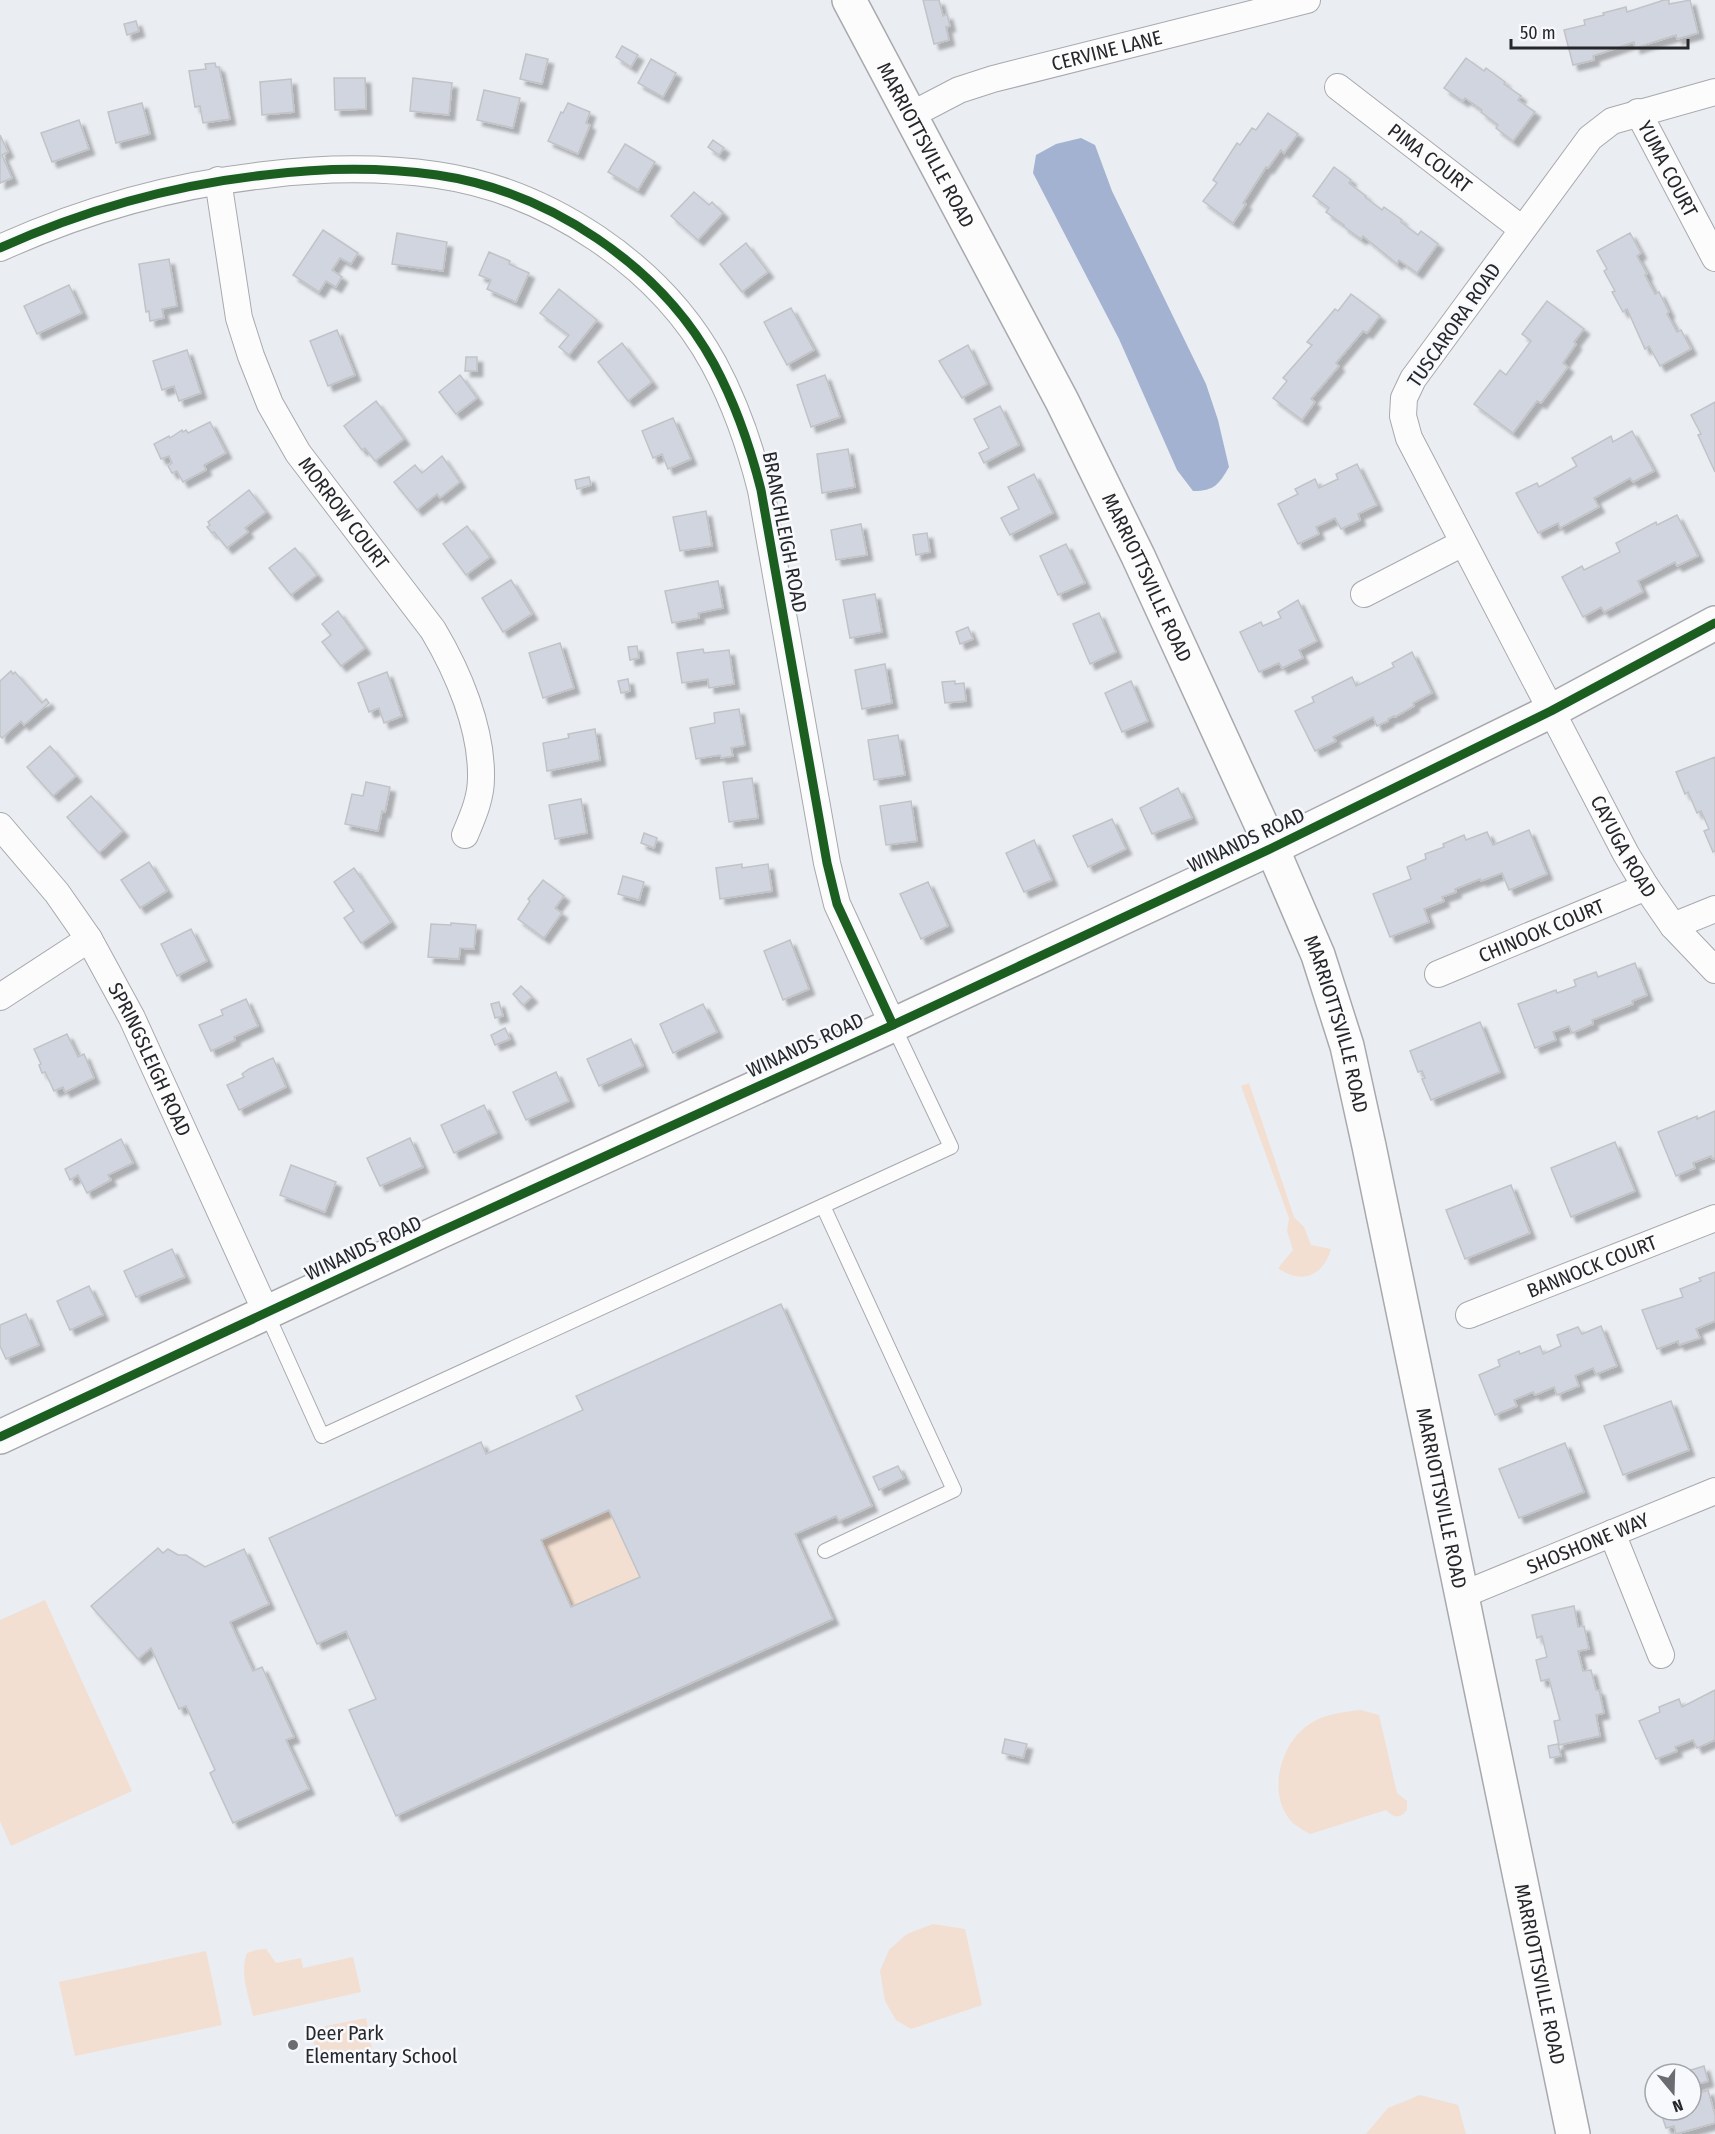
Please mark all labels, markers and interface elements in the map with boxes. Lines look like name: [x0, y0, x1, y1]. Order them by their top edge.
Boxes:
scale bar: [1511, 12, 1688, 50]
text: 50 m: [1520, 22, 1556, 44]
street label: CERVINE LANE: [1049, 25, 1164, 76]
street label: MARRIOTTSVILLE ROAD: [872, 58, 980, 232]
street label: YUMA COURT: [1633, 117, 1703, 221]
street label: PIMA COURT: [1383, 118, 1477, 198]
street label: TUSCARORA ROAD: [1402, 258, 1506, 392]
street label: BRANCHLEIGH ROAD: [758, 449, 812, 615]
street label: MORROW COURT: [294, 452, 395, 574]
street label: MARRIOTTSVILLE ROAD: [1097, 489, 1197, 666]
street label: CAYUGA ROAD: [1585, 791, 1662, 902]
street label: WINANDS ROAD: [1184, 802, 1308, 878]
street label: CHINOOK COURT: [1475, 894, 1608, 968]
street label: MARRIOTTSVILLE ROAD: [1299, 932, 1373, 1115]
street label: SPRINGSLEIGH ROAD: [103, 978, 196, 1140]
street label: WINANDS ROAD: [743, 1007, 867, 1083]
street label: WINANDS ROAD: [301, 1210, 425, 1286]
street label: BANNOCK COURT: [1523, 1230, 1661, 1303]
street label: MARRIOTTSVILLE ROAD: [1411, 1406, 1472, 1591]
street label: SHOSHONE WAY: [1523, 1507, 1652, 1579]
street label: MARRIOTTSVILLE ROAD: [1510, 1882, 1570, 2067]
place label: Deer Park Elementary School: [305, 2021, 457, 2068]
marker: Deer Park Elementary School: [286, 2038, 300, 2052]
north arrow: [1643, 2062, 1703, 2122]
text: N: [1670, 2095, 1685, 2116]

